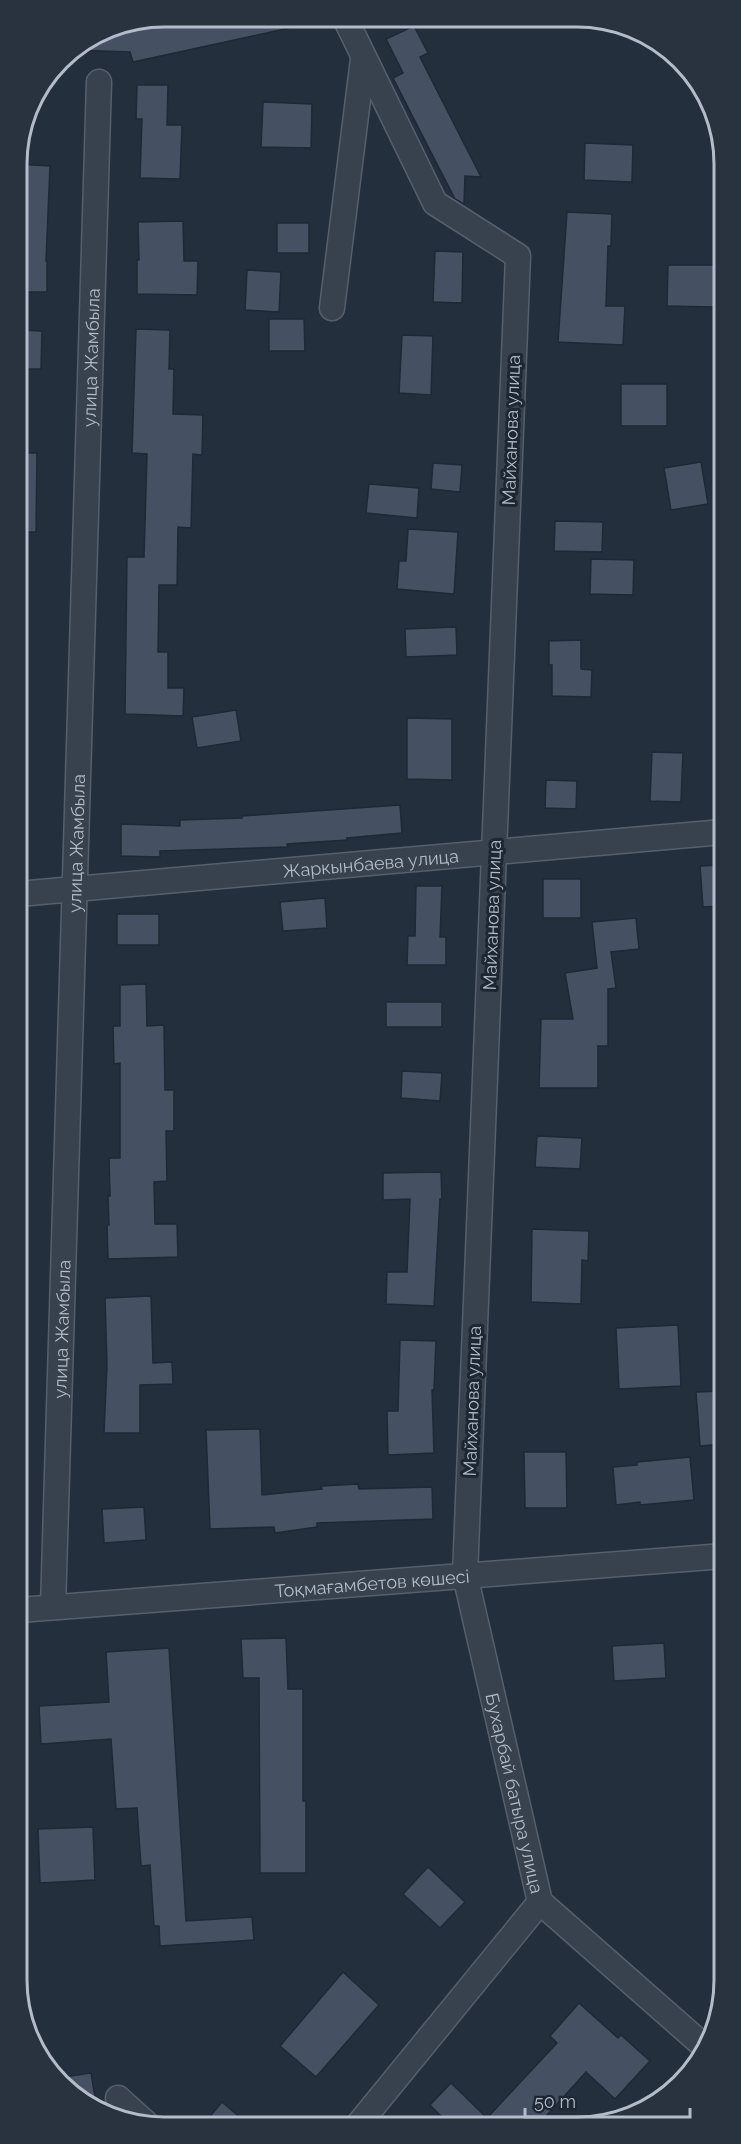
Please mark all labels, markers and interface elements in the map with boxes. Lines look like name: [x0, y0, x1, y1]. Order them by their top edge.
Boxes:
street label: улица Жамбыла: [78, 288, 103, 427]
street label: Майханова улица: [498, 354, 524, 506]
street label: улица Жамбыла: [63, 774, 89, 913]
street label: Майханова улица: [479, 839, 505, 991]
street label: Жаркынбаева улица: [282, 845, 460, 881]
street label: улица Жамбыла: [49, 1259, 74, 1399]
street label: Майханова улица: [459, 1325, 485, 1477]
street label: Тоқмағамбетов көшесі: [274, 1565, 470, 1601]
street label: Бухарбай батыра улица: [482, 1691, 548, 1895]
scale bar: [525, 2081, 690, 2119]
text: 50 m: [534, 2091, 576, 2112]

